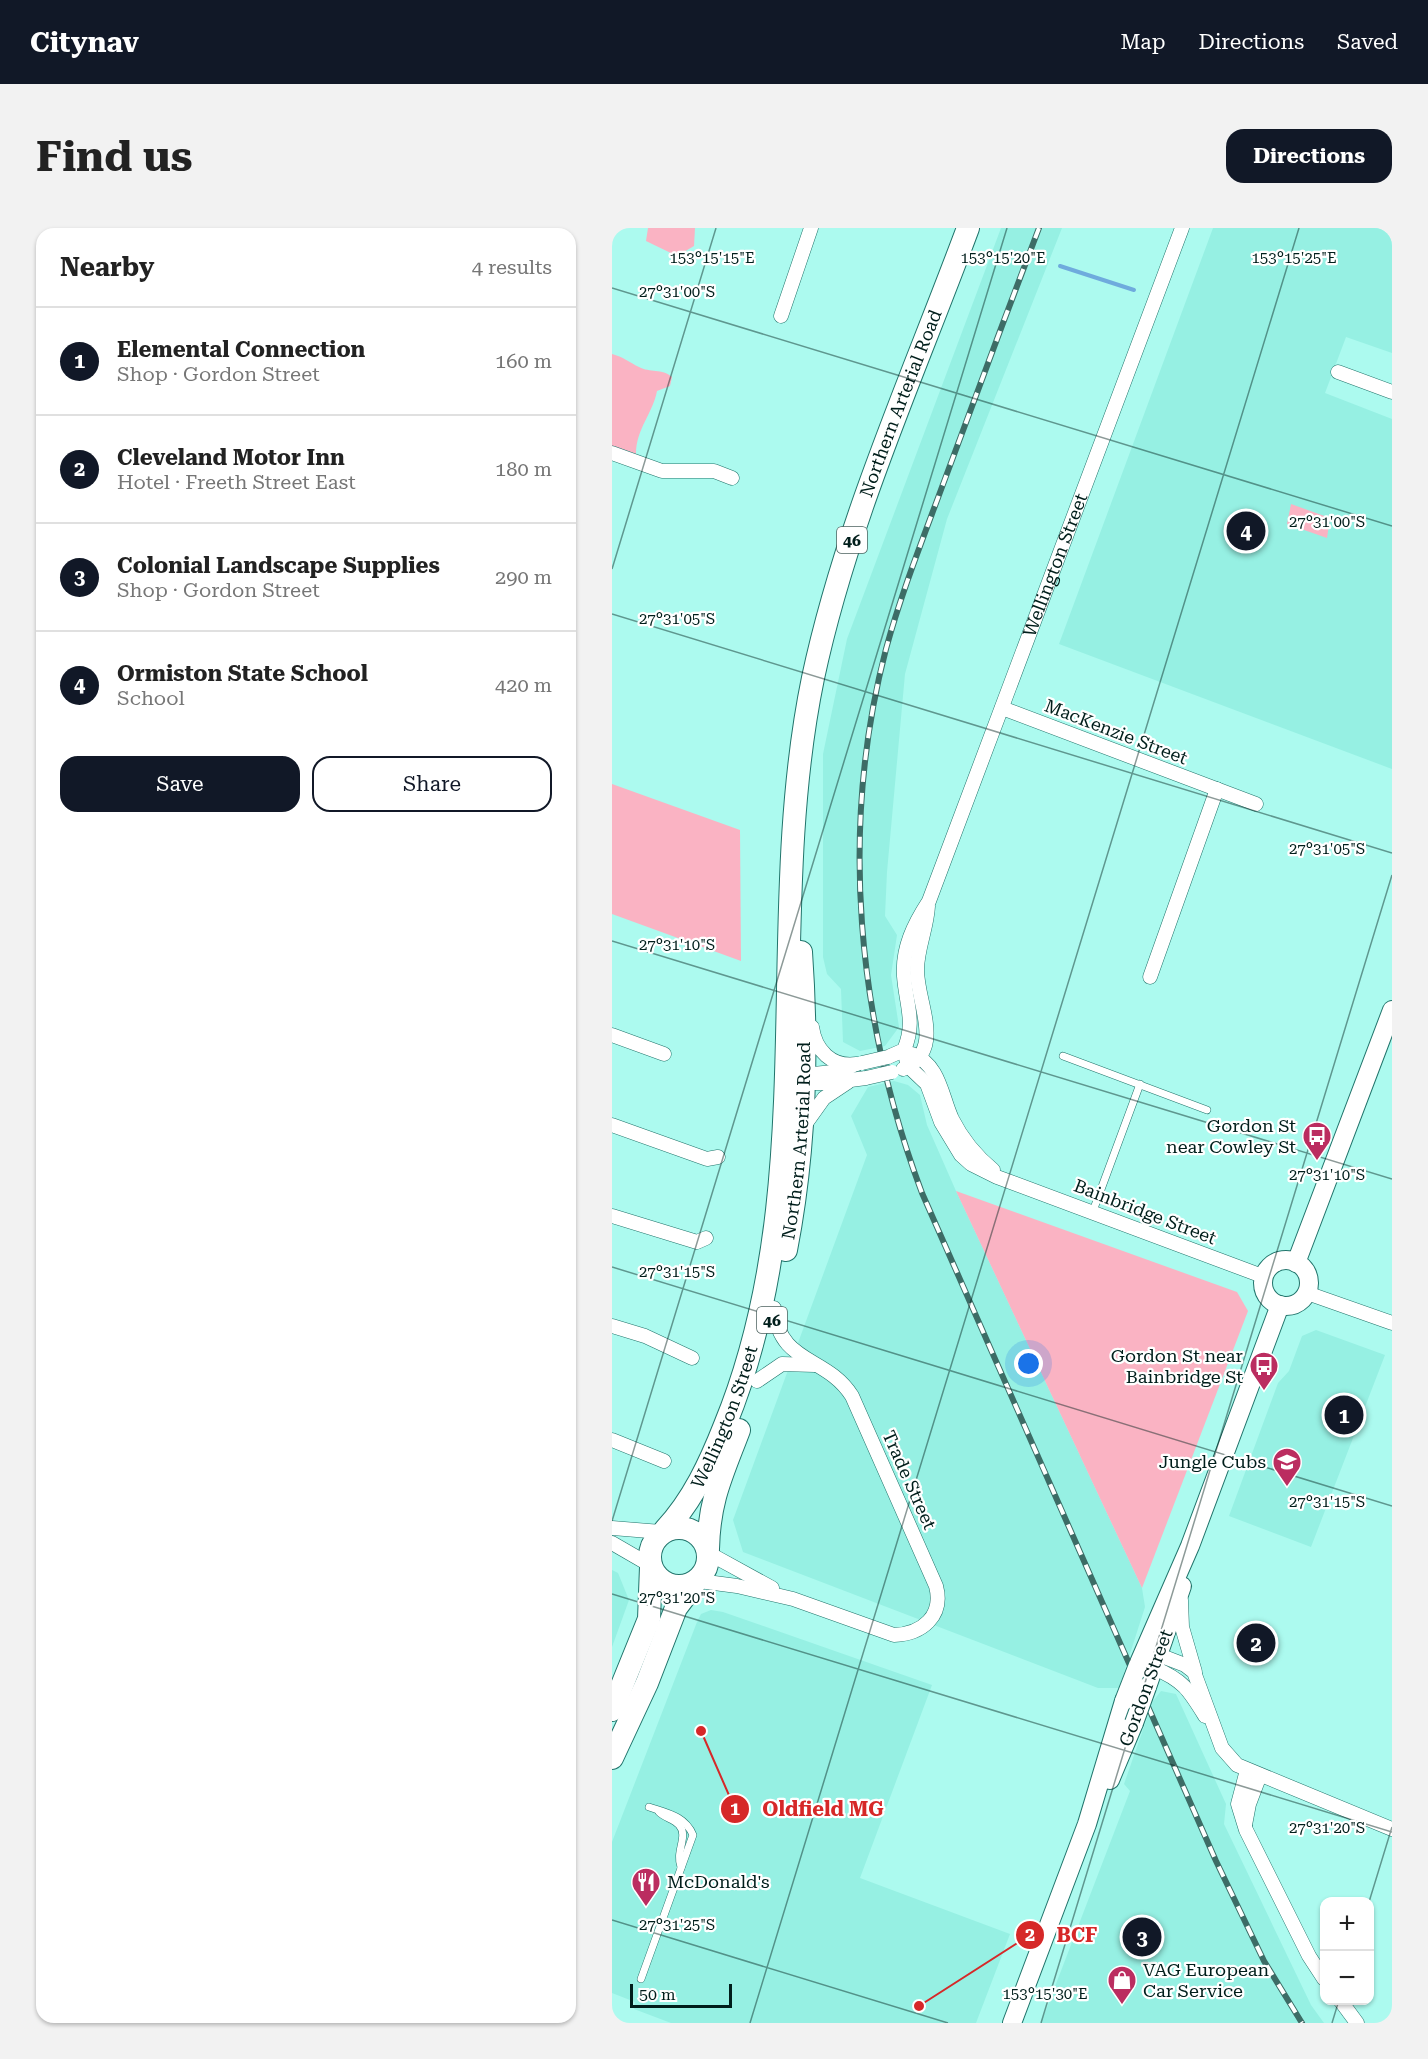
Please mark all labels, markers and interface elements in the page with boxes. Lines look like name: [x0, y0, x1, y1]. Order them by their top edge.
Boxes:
text: Citynav: [30, 26, 139, 59]
text: Map: [1121, 30, 1165, 54]
text: Directions: [1198, 30, 1304, 54]
text: Saved: [1337, 30, 1398, 54]
button: Directions: [1226, 129, 1392, 183]
text: Find us: [36, 132, 193, 181]
text: 153°15'15"E: [669, 249, 755, 267]
text: 153°15'20"E: [960, 249, 1046, 267]
text: 153°15'25"E: [1251, 249, 1337, 267]
text: Nearby: [60, 252, 154, 282]
text: 4 results: [472, 255, 552, 279]
text: 27°31'00"S: [639, 283, 715, 301]
street label: Northern Arterial Road: [855, 306, 946, 500]
text: Elemental Connection: [117, 337, 365, 362]
text: 1: [74, 349, 85, 373]
text: 160 m: [495, 349, 552, 373]
text: Shop · Gordon Street: [117, 362, 320, 386]
text: Cleveland Motor Inn: [117, 445, 345, 470]
text: 2: [74, 457, 85, 481]
text: 180 m: [495, 457, 552, 481]
text: Hotel · Freeth Street East: [117, 470, 356, 494]
street label: Wellington Street: [1018, 490, 1091, 640]
pin: 4: [1226, 508, 1266, 554]
text: 27°31'00"S: [1289, 513, 1365, 531]
road number: 46: [837, 527, 867, 553]
text: Colonial Landscape Supplies: [117, 553, 440, 578]
text: 3: [74, 565, 85, 589]
text: 290 m: [495, 565, 552, 589]
text: Shop · Gordon Street: [117, 578, 320, 602]
text: 27°31'05"S: [639, 610, 715, 628]
text: Ormiston State School: [117, 661, 368, 686]
text: 4: [74, 673, 85, 697]
text: 420 m: [495, 673, 552, 697]
text: School: [117, 686, 185, 710]
street label: MacKenzie Street: [1042, 695, 1191, 769]
button: Save: [60, 756, 300, 812]
button: Share: [312, 756, 552, 812]
text: 27°31'05"S: [1289, 840, 1365, 858]
text: 27°31'10"S: [639, 936, 715, 954]
street label: Northern Arterial Road: [777, 1041, 814, 1241]
place label: Gordon St near Cowley St: [1166, 1115, 1296, 1157]
bus stop icon: Gordon St near Cowley St: [1301, 1120, 1333, 1162]
text: 27°31'10"S: [1289, 1166, 1365, 1184]
street label: Bainbridge Street: [1071, 1175, 1220, 1248]
text: 27°31'15"S: [639, 1263, 715, 1281]
road number: 46: [757, 1307, 787, 1333]
street label: Wellington Street: [687, 1343, 761, 1492]
place label: Gordon St near Bainbridge St: [1111, 1345, 1243, 1387]
your location: [1014, 1349, 1043, 1378]
bus stop icon: Gordon St near Bainbridge St: [1248, 1350, 1280, 1392]
pin: 1: [1324, 1392, 1364, 1438]
street label: Trade Street: [878, 1427, 941, 1533]
school or university icon: Jungle Cubs: [1271, 1446, 1303, 1488]
place label: Jungle Cubs: [1159, 1451, 1266, 1472]
text: 27°31'15"S: [1289, 1493, 1365, 1511]
text: 27°31'20"S: [639, 1589, 715, 1607]
pin: 2: [1236, 1620, 1276, 1666]
street label: Gordon Street: [1115, 1626, 1177, 1749]
callout: Oldfield MG: [720, 1790, 896, 1828]
text: Oldfield MG: [762, 1797, 884, 1821]
text: 1: [730, 1798, 740, 1819]
text: 27°31'20"S: [1289, 1819, 1365, 1837]
restaurant icon: McDonald's: [630, 1866, 662, 1908]
place label: McDonald's: [667, 1871, 770, 1892]
map controls: [1320, 1897, 1374, 2005]
button: +: [1320, 1897, 1374, 1951]
pin: 3: [1122, 1914, 1162, 1960]
text: 27°31'25"S: [639, 1916, 715, 1934]
callout: BCF: [1015, 1916, 1110, 1954]
text: BCF: [1057, 1923, 1097, 1947]
text: 2: [1025, 1924, 1035, 1945]
button: −: [1320, 1951, 1374, 2005]
place label: VAG European Car Service: [1143, 1959, 1269, 2001]
shop icon: VAG European Car Service: [1106, 1964, 1138, 2006]
scale bar: [630, 1981, 732, 2008]
text: 50 m: [639, 1985, 676, 2004]
text: 153°15'30"E: [1002, 1985, 1088, 2003]

